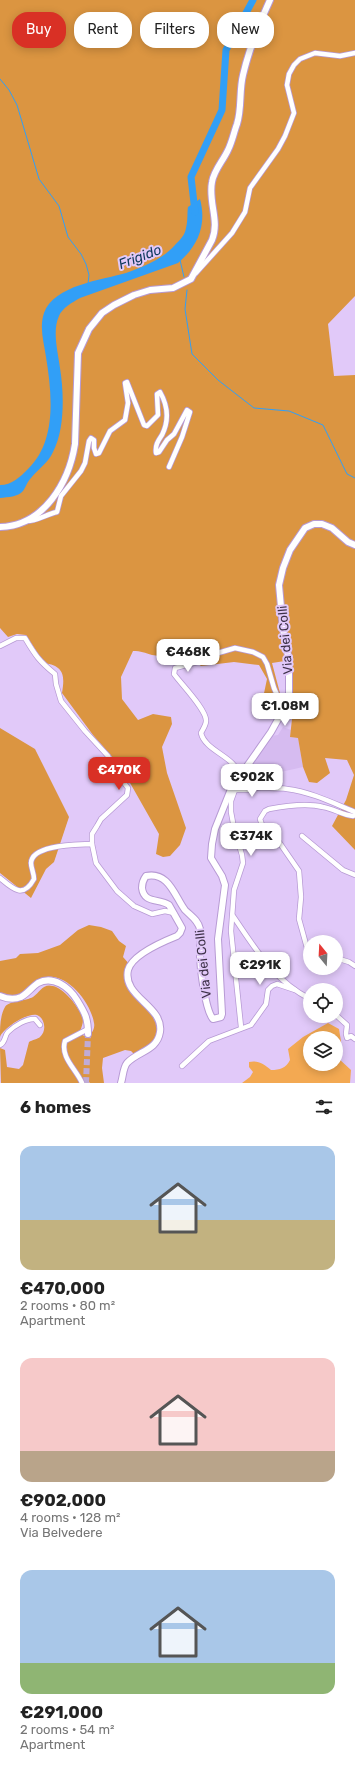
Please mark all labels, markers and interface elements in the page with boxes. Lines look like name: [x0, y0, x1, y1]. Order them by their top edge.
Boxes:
chip: Buy: [12, 12, 66, 48]
chip: Rent: [74, 12, 132, 48]
chip: Filters: [140, 12, 209, 48]
chip: New: [217, 12, 274, 48]
water label: Frigido: [116, 241, 164, 273]
street label: Via dei Colli: [275, 605, 295, 675]
pin: €468K: [160, 639, 216, 673]
text: €468K: [166, 644, 210, 659]
pin: €1.08M: [252, 693, 318, 727]
text: €1.08M: [261, 698, 309, 713]
pin: €470K: [91, 757, 147, 791]
text: €470K: [97, 762, 141, 777]
pin: €902K: [224, 764, 280, 798]
text: €902K: [230, 769, 274, 784]
pin: €374K: [223, 823, 279, 857]
text: €374K: [229, 828, 273, 843]
street label: Via dei Colli: [192, 929, 214, 999]
north arrow: [303, 935, 343, 975]
map controls: [303, 935, 343, 1071]
pin: €291K: [232, 952, 288, 986]
text: €291K: [239, 957, 281, 972]
button: locate: [303, 983, 343, 1023]
button: layers: [303, 1031, 343, 1071]
icon: filters: [313, 1096, 335, 1118]
text: 6 homes: [20, 1097, 91, 1117]
icon: home: [142, 1172, 214, 1244]
text: €470,000: [20, 1278, 105, 1298]
text: 2 rooms · 80 m²: [20, 1298, 115, 1313]
text: Apartment: [20, 1313, 85, 1328]
icon: home: [142, 1384, 214, 1456]
text: €902,000: [20, 1490, 106, 1510]
text: 4 rooms · 128 m²: [20, 1510, 120, 1525]
text: Via Belvedere: [20, 1525, 102, 1540]
icon: home: [142, 1596, 214, 1668]
text: €291,000: [20, 1702, 103, 1722]
text: 2 rooms · 54 m²: [20, 1722, 114, 1737]
text: Apartment: [20, 1737, 85, 1752]

